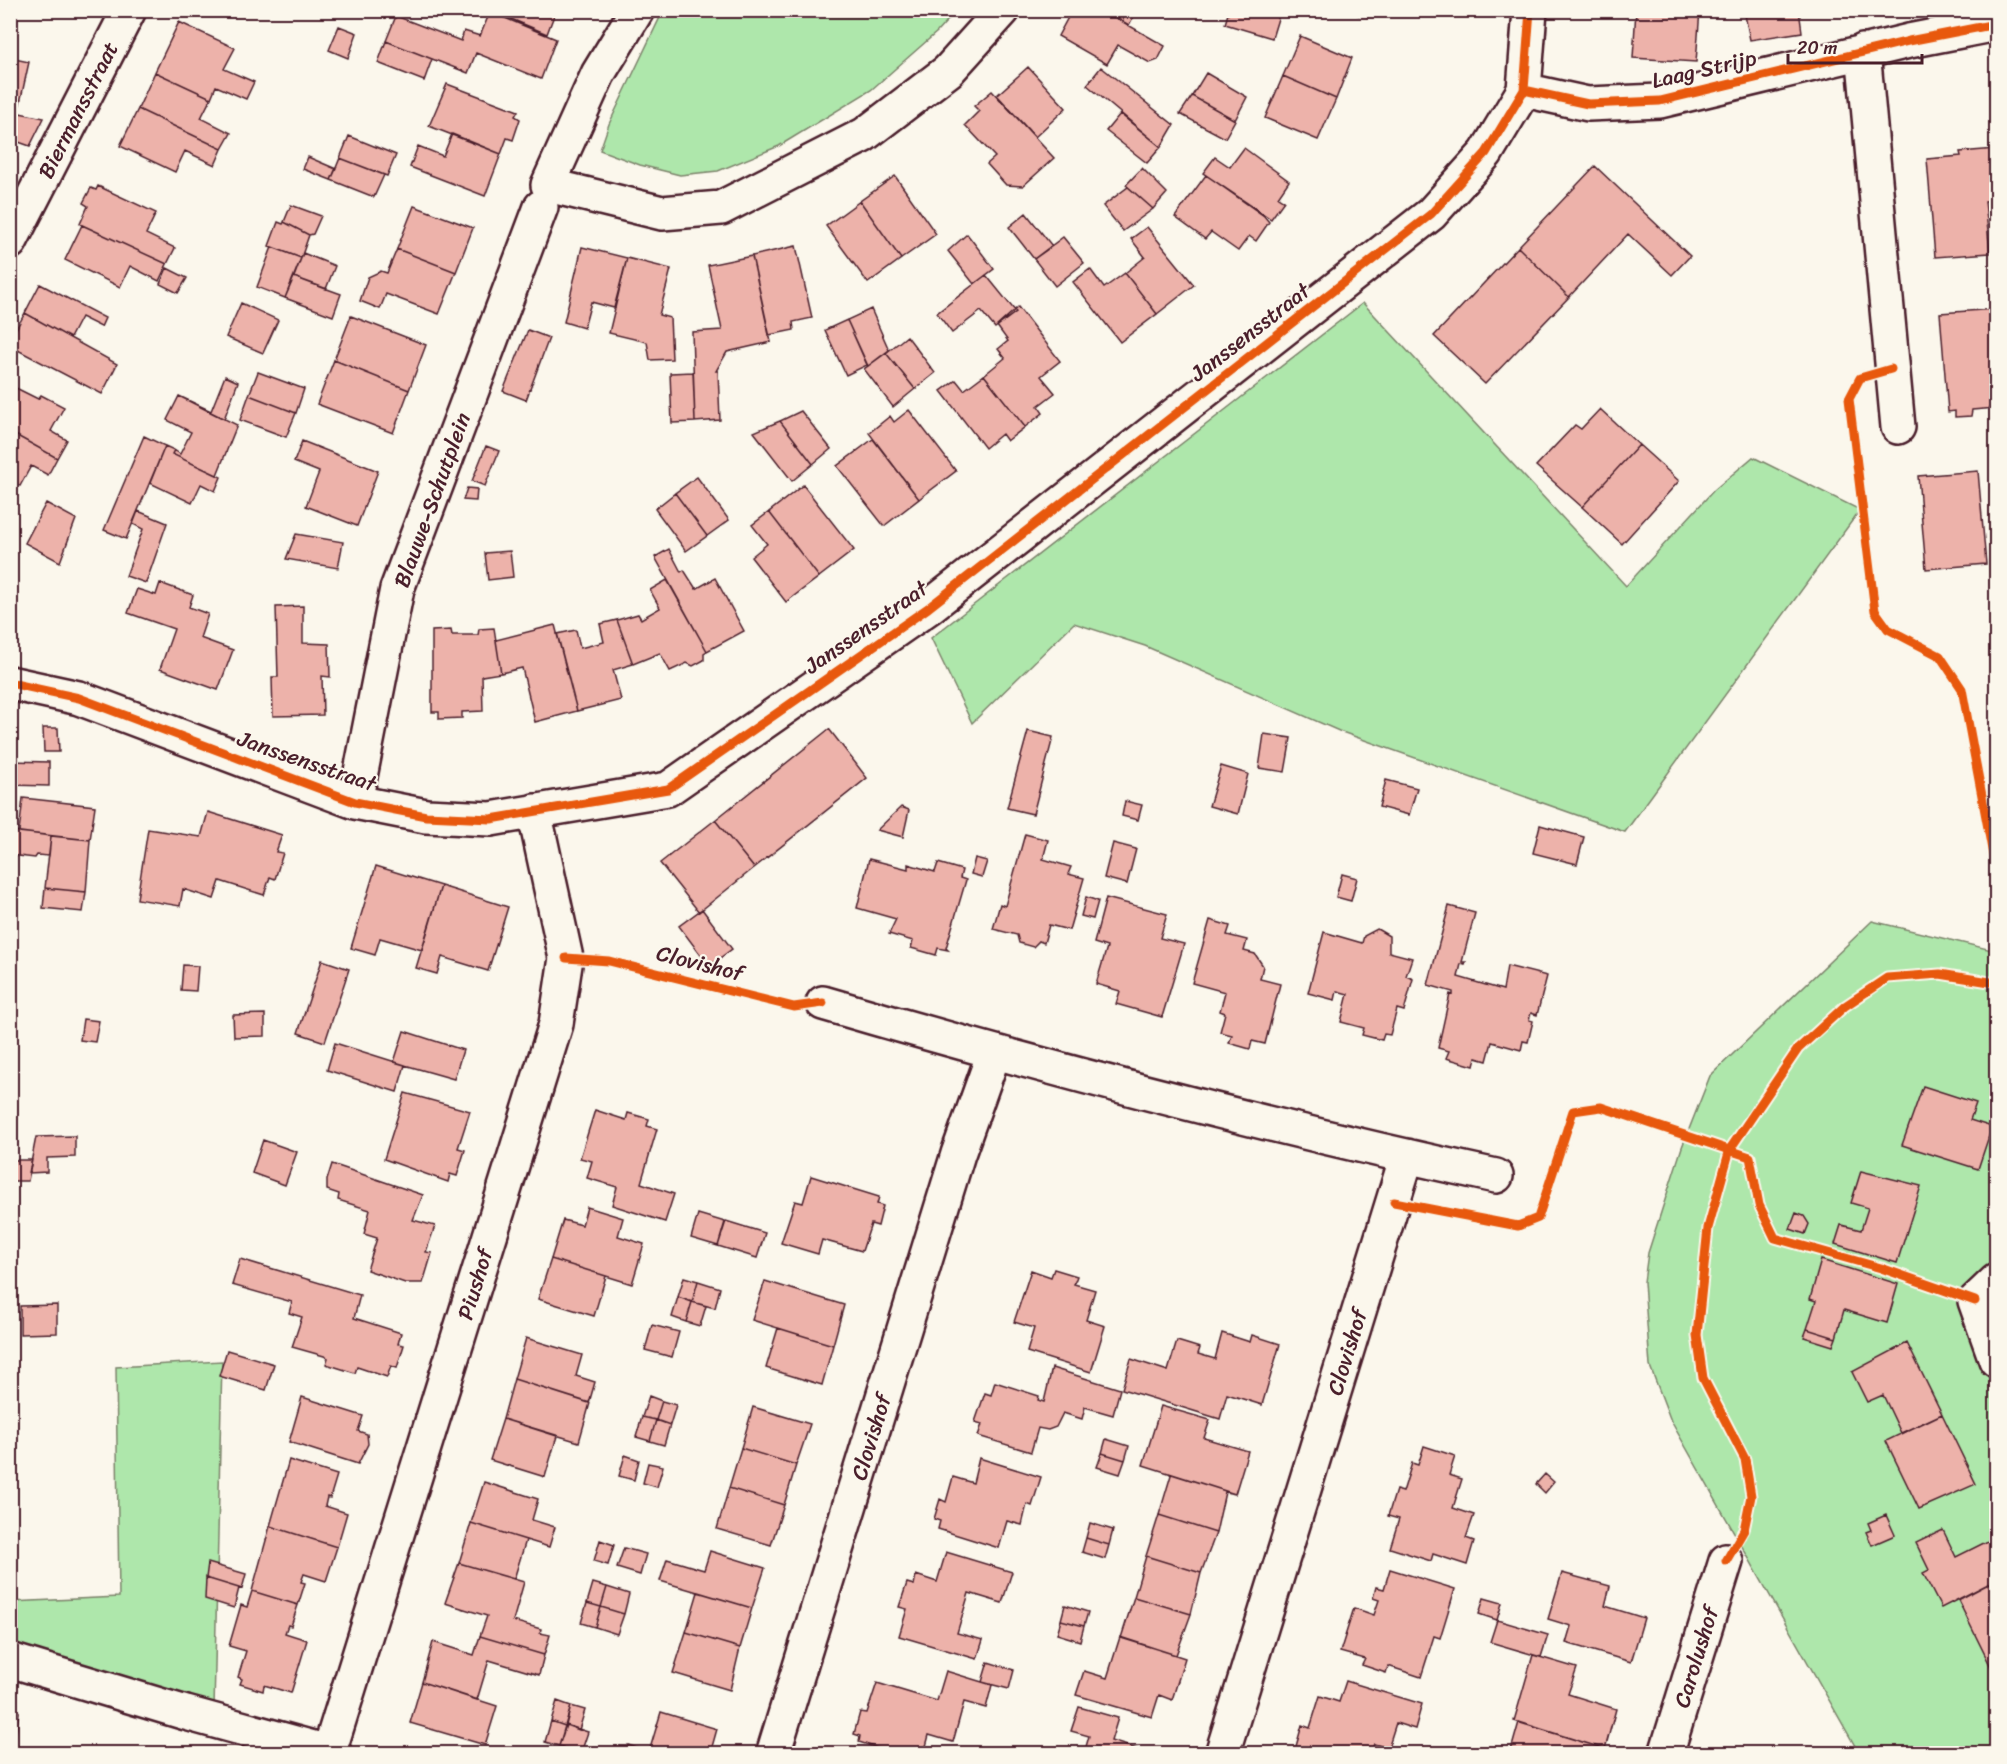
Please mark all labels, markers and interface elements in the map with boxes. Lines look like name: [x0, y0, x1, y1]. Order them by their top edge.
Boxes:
scale bar: [1788, 27, 1922, 65]
text: 20 m: [1797, 32, 1837, 64]
street label: Biermansstraat: [27, 34, 130, 186]
street label: Laag Strijp: [1648, 38, 1761, 100]
street label: Janssensstraat: [1180, 272, 1320, 392]
street label: Blauwe-Schutplein: [382, 407, 482, 593]
street label: Janssensstraat: [795, 569, 937, 685]
street label: Janssensstraat: [232, 719, 383, 803]
street label: Clovishof: [652, 933, 750, 993]
street label: Piushof: [446, 1241, 505, 1325]
street label: Clovishof: [1315, 1302, 1379, 1400]
street label: Clovishof: [839, 1387, 903, 1485]
street label: Carolushof: [1662, 1599, 1731, 1713]

